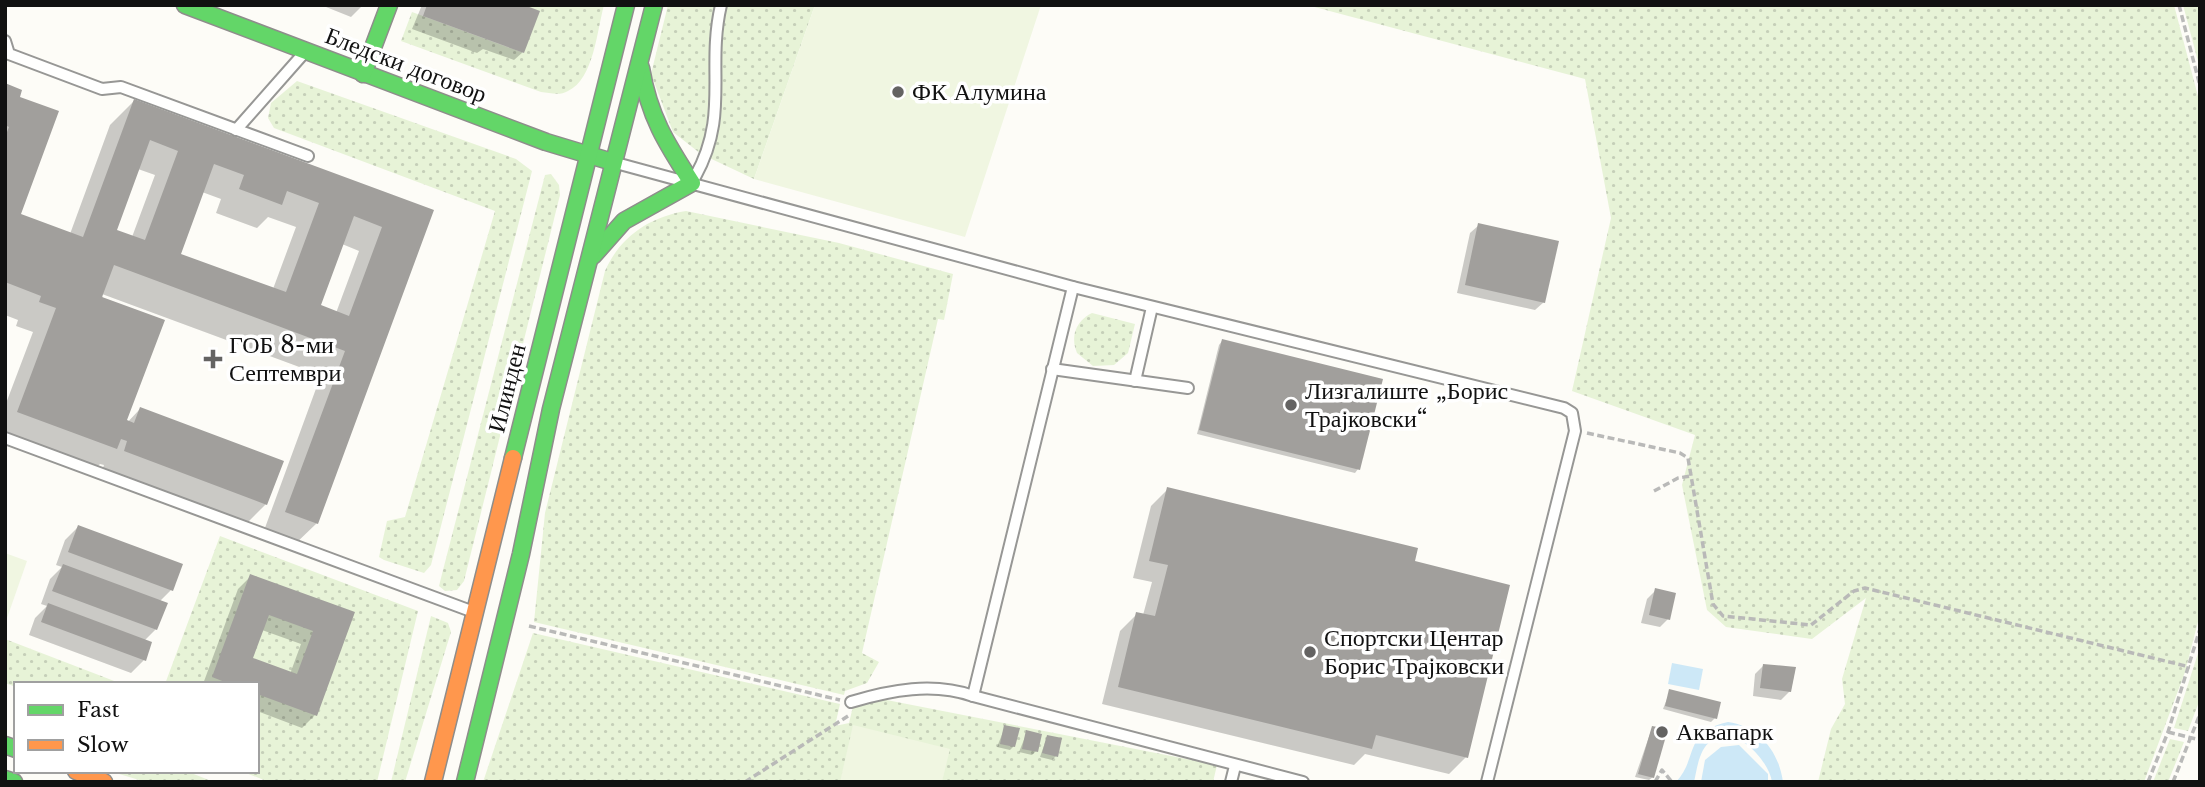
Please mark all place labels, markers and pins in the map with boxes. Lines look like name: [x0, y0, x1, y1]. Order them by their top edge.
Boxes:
place label: ФК Алумина: [912, 77, 1047, 106]
marker: ФК Алумина: [890, 84, 906, 100]
place label: ГОБ 8-ми Септември: [229, 330, 341, 387]
marker: ГОБ 8-ми Септември: [203, 349, 223, 369]
place label: Лизгалиште „Борис Трајковски“: [1305, 376, 1508, 433]
marker: Лизгалиште „Борис Трајковски“: [1283, 397, 1299, 413]
place label: Спортски Центар Борис Трајковски: [1324, 623, 1504, 680]
marker: Спортски Центар Борис Трајковски: [1302, 644, 1318, 660]
place label: Аквапарк: [1676, 717, 1774, 746]
marker: Аквапарк: [1654, 724, 1670, 740]

